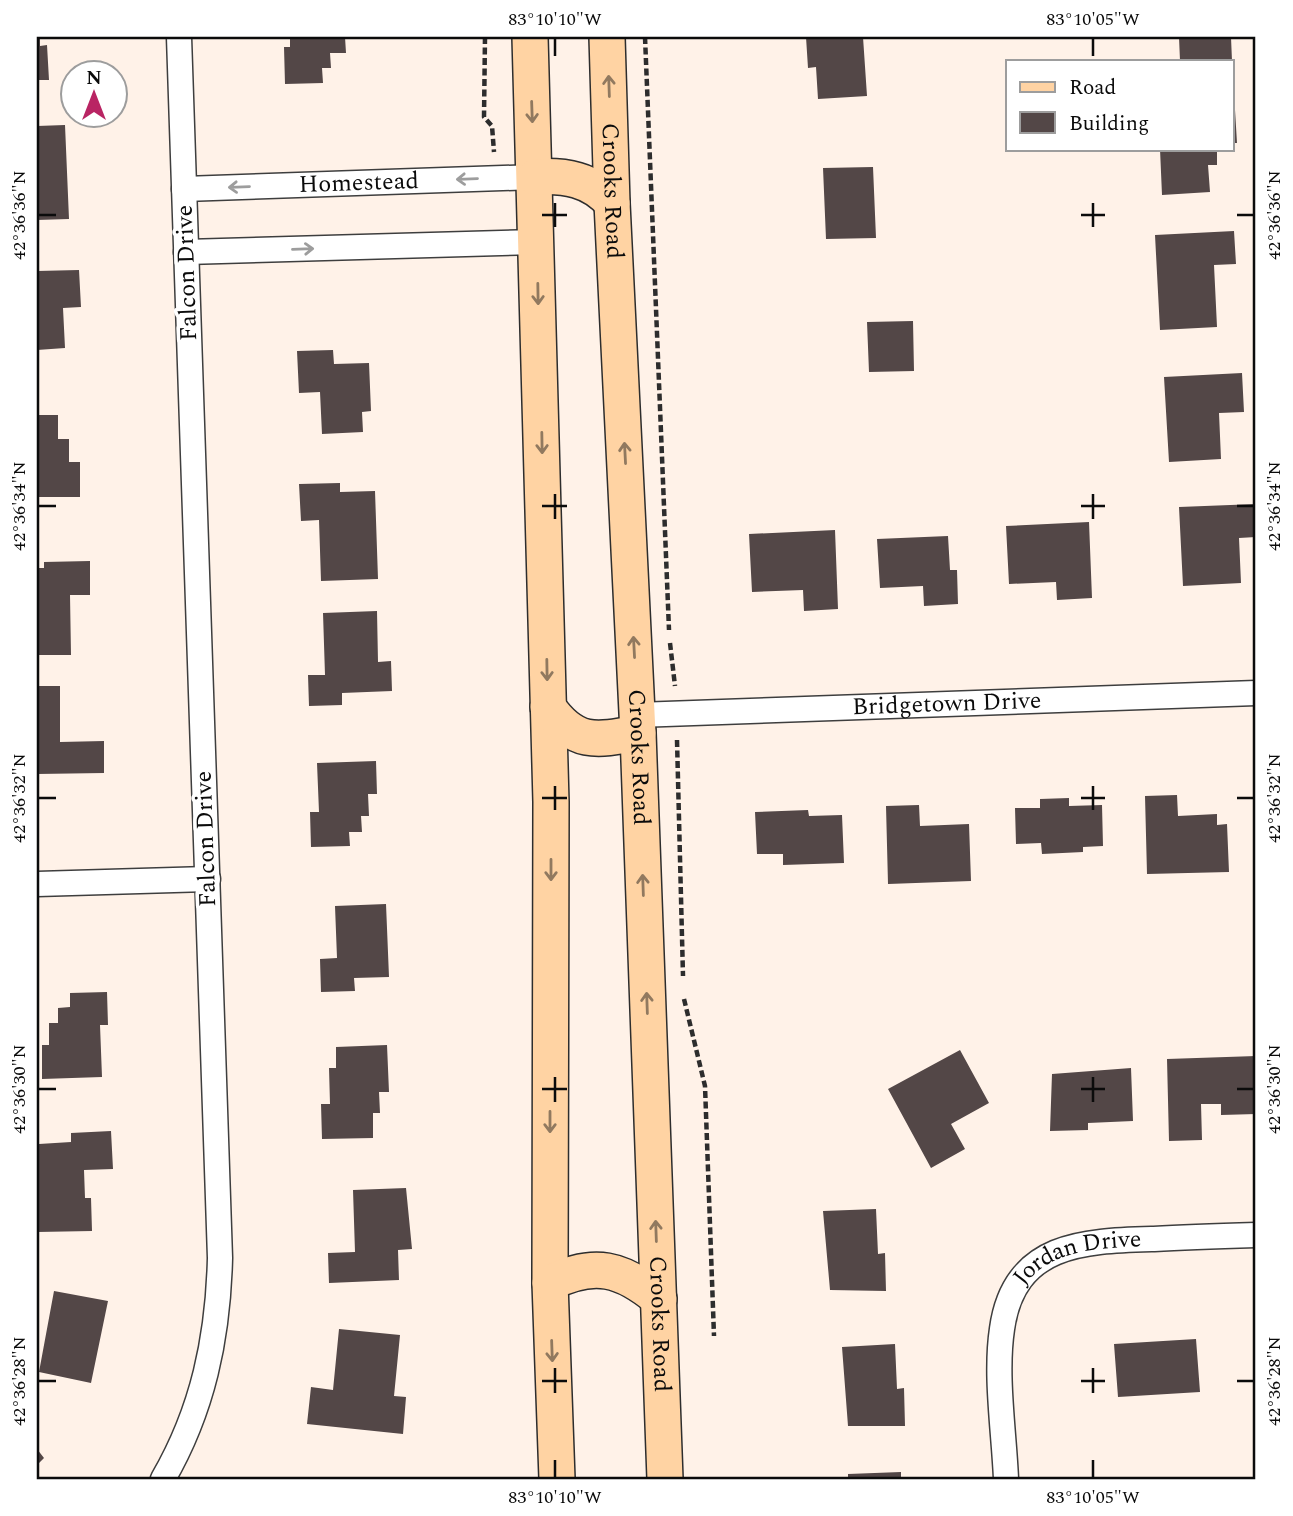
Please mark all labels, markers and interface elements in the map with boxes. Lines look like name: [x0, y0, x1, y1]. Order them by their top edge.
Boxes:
text: 83°10'10"W: [508, 6, 602, 33]
text: 83°10'05"W: [1046, 6, 1140, 33]
north arrow: [60, 60, 130, 130]
legend: [1006, 60, 1234, 150]
text: N: [86, 64, 102, 93]
text: Road: [1069, 72, 1116, 104]
one-way arrow: [602, 75, 615, 98]
one-way arrow: [526, 101, 539, 124]
text: Building: [1069, 108, 1149, 140]
street label: Crooks Road: [592, 122, 633, 260]
street label: Homestead: [298, 163, 420, 203]
text: 42°36'36"N: [6, 170, 33, 260]
text: 42°36'36"N: [1261, 170, 1288, 260]
one-way arrow: [456, 173, 479, 186]
one-way arrow: [228, 180, 251, 194]
street label: Falcon Drive: [167, 204, 207, 342]
one-way arrow: [292, 242, 315, 255]
one-way arrow: [531, 283, 545, 306]
one-way arrow: [535, 431, 548, 454]
one-way arrow: [618, 441, 631, 464]
text: 42°36'34"N: [6, 461, 33, 551]
text: 42°36'34"N: [1261, 461, 1288, 551]
one-way arrow: [627, 635, 640, 658]
one-way arrow: [541, 658, 554, 681]
street label: Bridgetown Drive: [852, 683, 1042, 725]
street label: Crooks Road: [618, 688, 659, 826]
text: 42°36'32"N: [6, 753, 33, 843]
text: 42°36'32"N: [1261, 753, 1288, 843]
street label: Falcon Drive: [186, 770, 226, 908]
one-way arrow: [544, 858, 558, 881]
one-way arrow: [636, 874, 649, 897]
one-way arrow: [640, 992, 653, 1015]
text: 42°36'30"N: [6, 1044, 33, 1134]
text: 42°36'30"N: [1261, 1044, 1288, 1134]
one-way arrow: [543, 1110, 557, 1133]
one-way arrow: [649, 1219, 662, 1242]
street label: Jordan Drive: [1004, 1221, 1142, 1293]
street label: Crooks Road: [639, 1255, 680, 1393]
text: 42°36'28"N: [6, 1336, 33, 1426]
text: 42°36'28"N: [1261, 1336, 1288, 1426]
one-way arrow: [546, 1340, 559, 1363]
text: 83°10'10"W: [508, 1484, 602, 1511]
text: 83°10'05"W: [1046, 1484, 1140, 1511]

